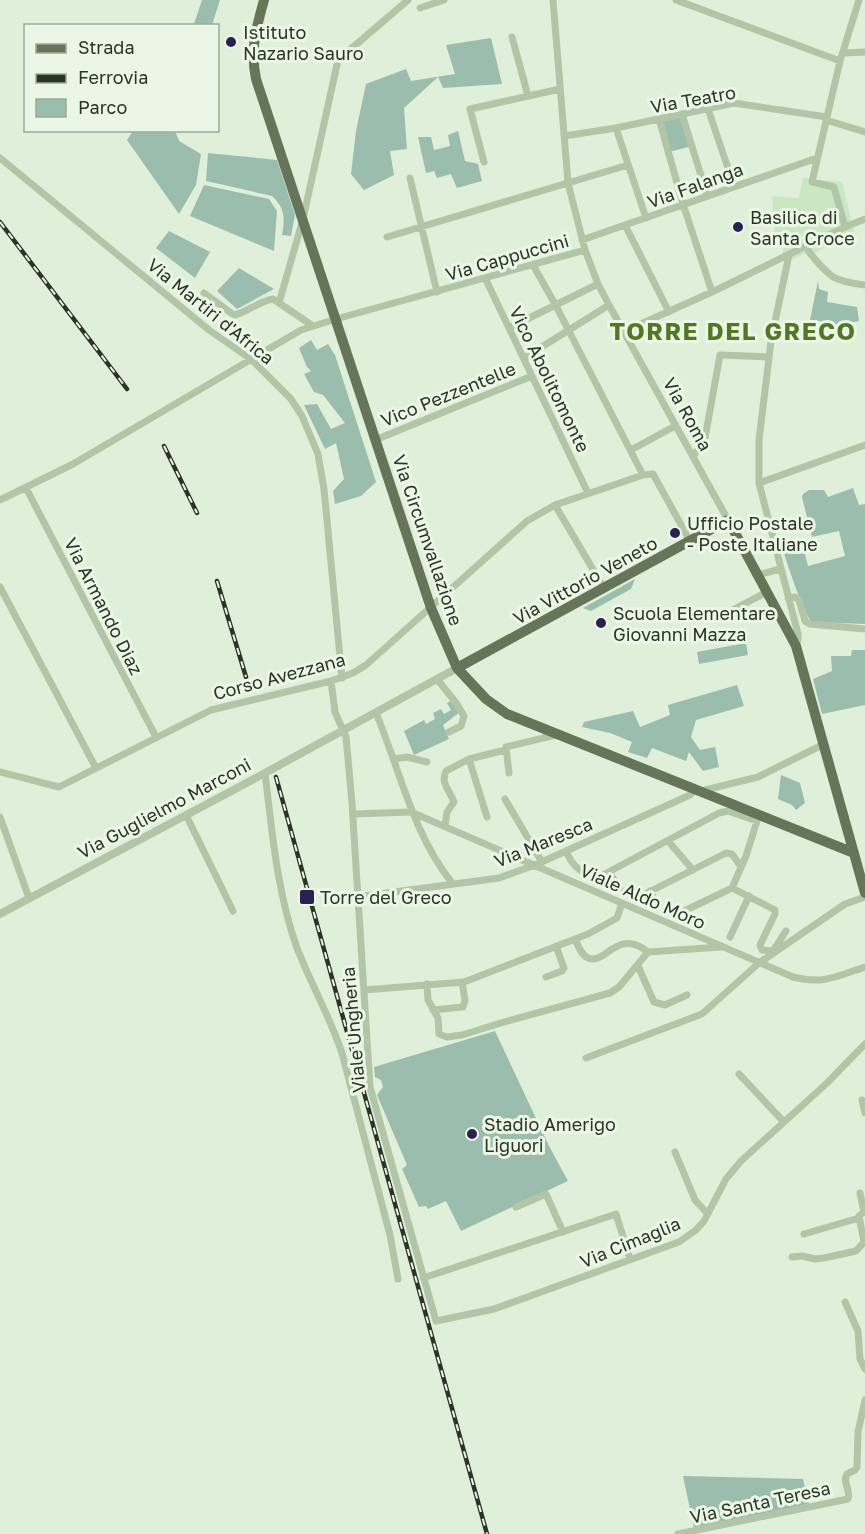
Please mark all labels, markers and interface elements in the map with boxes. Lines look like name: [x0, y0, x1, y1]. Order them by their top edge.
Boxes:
place label: Istituto Nazario Sauro: [243, 21, 364, 64]
legend: [24, 24, 219, 132]
marker: Istituto Nazario Sauro: [224, 35, 238, 49]
text: Strada: [78, 36, 135, 58]
text: Ferrovia: [78, 66, 148, 88]
street label: Via Teatro: [649, 81, 737, 117]
text: Parco: [78, 96, 127, 118]
street label: Via Falanga: [644, 158, 746, 212]
place label: Basilica di Santa Croce: [750, 206, 855, 249]
marker: Basilica di Santa Croce: [731, 220, 745, 234]
street label: Via Cappuccini: [443, 229, 571, 285]
street label: Via Martiri d'Africa: [143, 253, 279, 369]
street label: Vico Abolitomonte: [505, 302, 595, 456]
district label: TORRE DEL GRECO: [609, 316, 857, 345]
street label: Vico Pezzentelle: [377, 357, 519, 431]
street label: Via Roma: [659, 373, 717, 455]
street label: Via Circumvallazione: [388, 452, 468, 628]
place label: Ufficio Postale - Poste Italiane: [687, 512, 818, 555]
marker: Ufficio Postale - Poste Italiane: [668, 526, 682, 540]
street label: Via Vittorio Veneto: [509, 531, 661, 629]
street label: Via Armando Diaz: [60, 534, 148, 678]
place label: Scuola Elementare Giovanni Mazza: [613, 602, 775, 645]
marker: Scuola Elementare Giovanni Mazza: [594, 616, 608, 630]
street label: Corso Avezzana: [210, 648, 348, 704]
street label: Via Guglielmo Marconi: [74, 753, 254, 863]
street label: Via Maresca: [491, 812, 595, 872]
street label: Viale Aldo Moro: [577, 858, 709, 934]
place label: Torre del Greco: [320, 886, 452, 908]
marker: Torre del Greco: [298, 888, 316, 906]
street label: Viale Ungheria: [337, 966, 369, 1094]
place label: Stadio Amerigo Liguori: [484, 1113, 616, 1156]
marker: Stadio Amerigo Liguori: [465, 1127, 479, 1141]
street label: Via Cimaglia: [576, 1212, 684, 1272]
street label: Via Santa Teresa: [688, 1476, 832, 1528]

